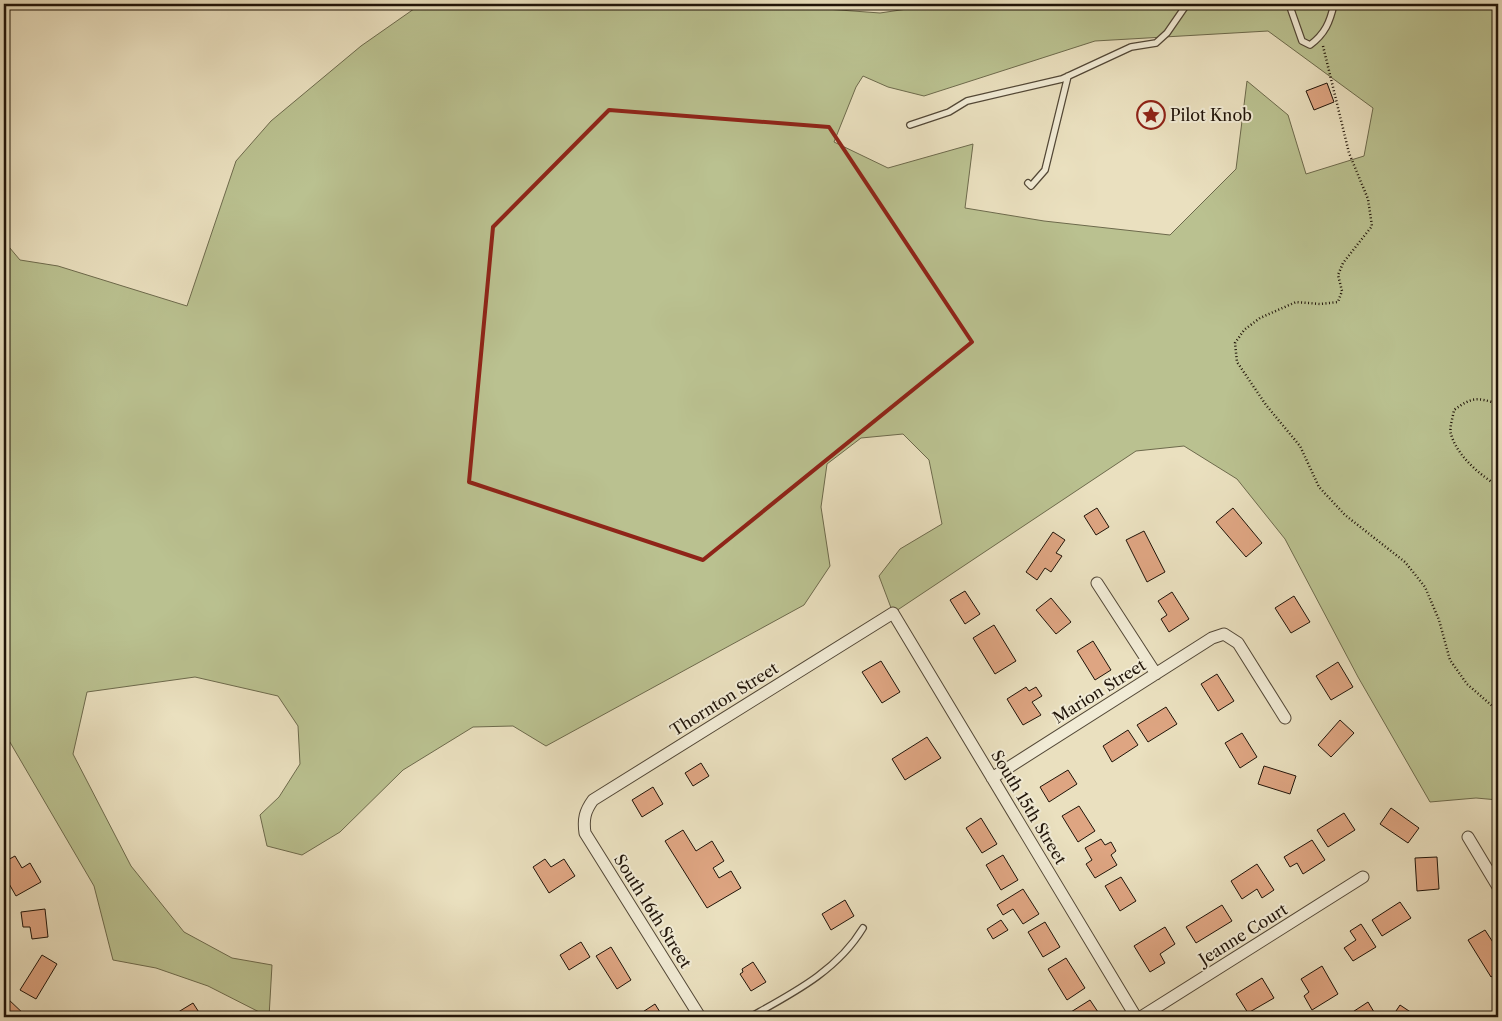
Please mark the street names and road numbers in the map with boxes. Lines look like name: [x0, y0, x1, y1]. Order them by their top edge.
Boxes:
street label: Marion Street: [1049, 654, 1149, 727]
street label: Thornton Street: [666, 658, 782, 740]
street label: South 15th Street: [987, 746, 1071, 868]
street label: South 16th Street: [610, 850, 696, 972]
street label: Jeanne Court: [1193, 899, 1291, 971]

